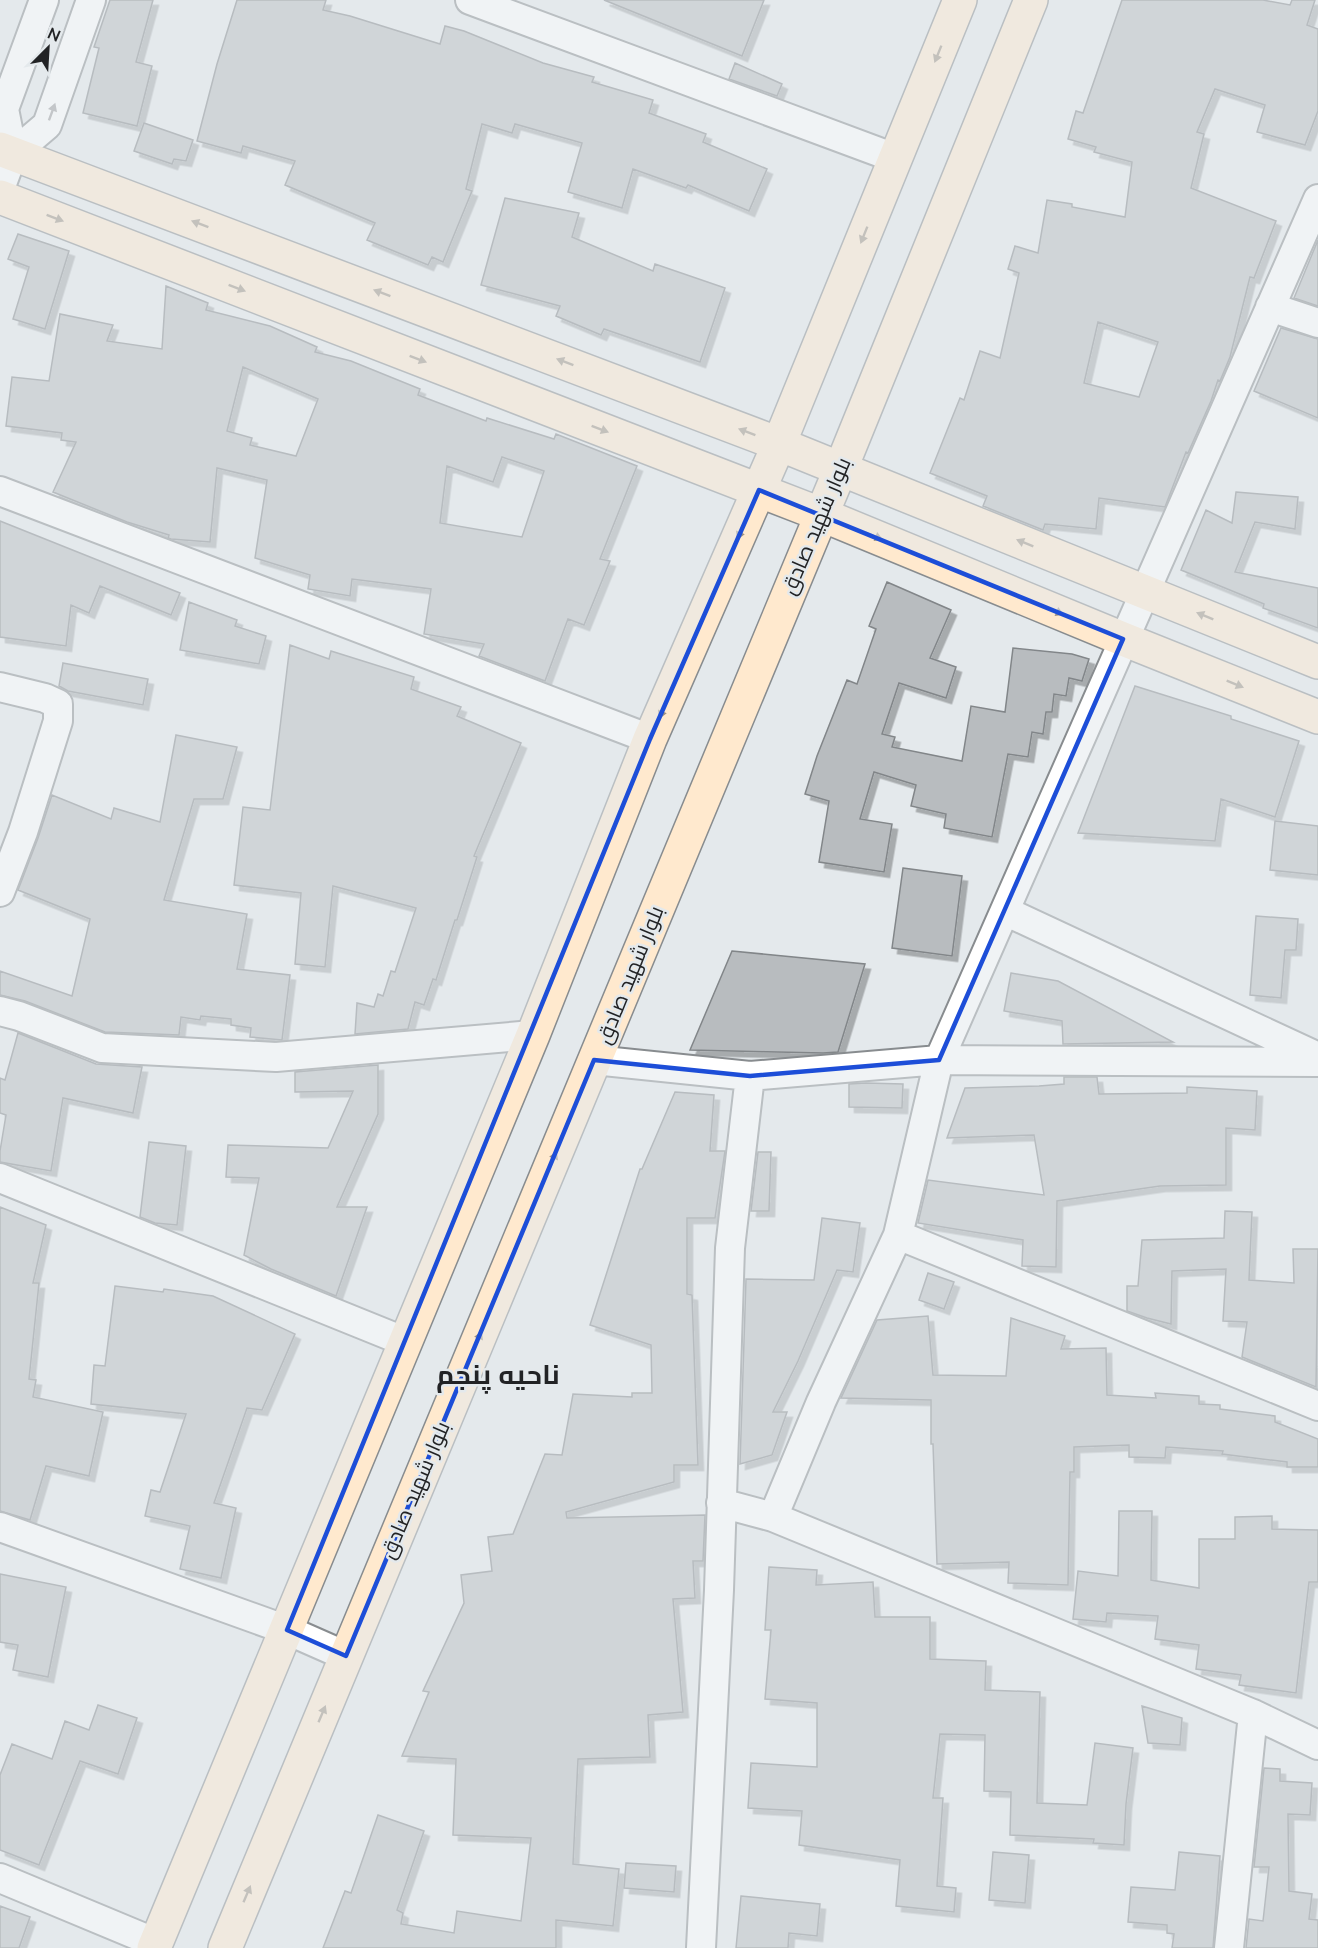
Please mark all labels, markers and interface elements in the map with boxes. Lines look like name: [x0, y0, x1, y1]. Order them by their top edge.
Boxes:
north arrow: [18, 18, 78, 78]
text: N: [45, 23, 64, 46]
one-way arrow: [933, 45, 942, 63]
one-way arrow: [47, 103, 57, 121]
one-way arrow: [46, 213, 64, 223]
one-way arrow: [191, 219, 209, 229]
one-way arrow: [859, 226, 869, 244]
one-way arrow: [228, 284, 246, 294]
one-way arrow: [373, 288, 391, 298]
one-way arrow: [410, 354, 428, 364]
one-way arrow: [555, 357, 573, 367]
one-way arrow: [592, 424, 610, 434]
one-way arrow: [738, 426, 756, 436]
street label: بلوار شهید صادق: [774, 453, 857, 599]
one-way arrow: [737, 523, 746, 540]
one-way arrow: [866, 531, 884, 541]
one-way arrow: [1016, 537, 1034, 547]
one-way arrow: [1046, 606, 1064, 616]
one-way arrow: [1196, 611, 1214, 621]
one-way arrow: [1227, 679, 1245, 689]
one-way arrow: [658, 701, 668, 719]
street label: بلوار شهید صادق: [590, 902, 670, 1048]
one-way arrow: [549, 1151, 558, 1169]
one-way arrow: [474, 1331, 483, 1349]
district label: ناحیه پنجم: [436, 1357, 560, 1394]
street label: بلوار شهید صادق: [373, 1417, 456, 1563]
one-way arrow: [318, 1705, 327, 1723]
one-way arrow: [243, 1885, 252, 1903]

